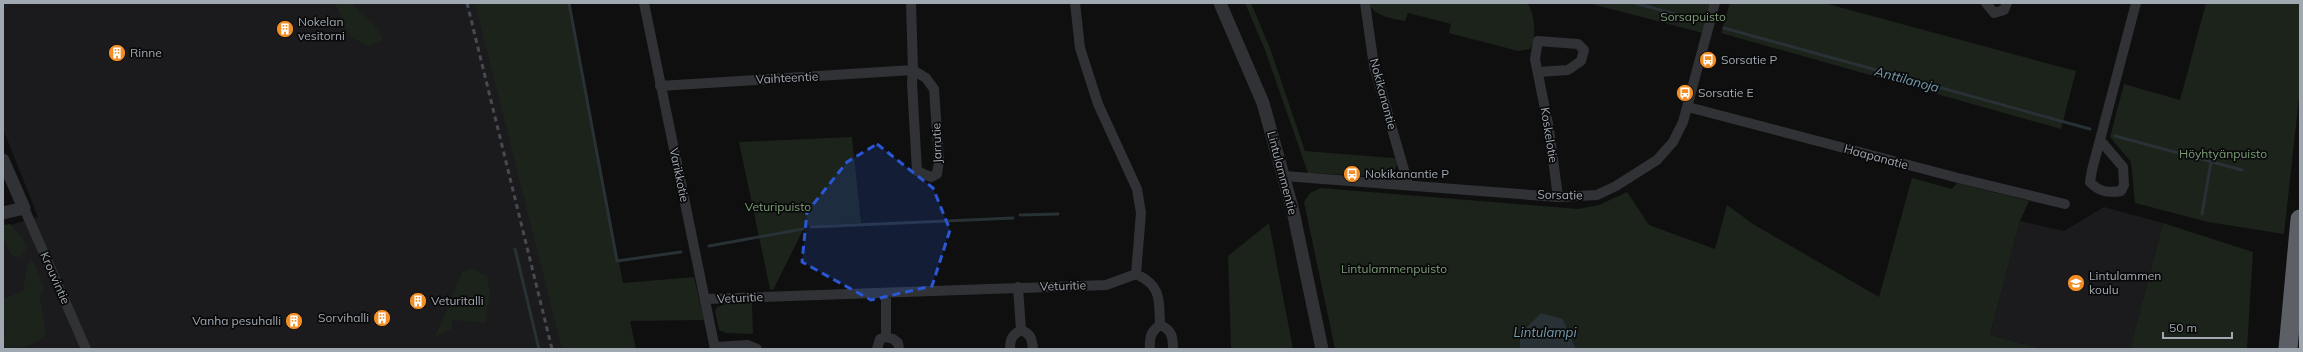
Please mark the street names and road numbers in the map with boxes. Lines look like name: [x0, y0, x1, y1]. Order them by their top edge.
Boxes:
street label: Nokikanantie: [1367, 57, 1400, 131]
street label: Vaihteentie: [755, 68, 819, 87]
street label: Koskelotie: [1538, 106, 1561, 164]
street label: Jarrutie: [928, 123, 945, 163]
street label: Lintulammentie: [1264, 129, 1301, 216]
street label: Haapanatie: [1842, 141, 1910, 172]
street label: Varikkotie: [666, 147, 693, 203]
street label: Sorsatie: [1537, 187, 1583, 202]
street label: Krouvintie: [37, 249, 74, 306]
street label: Veturitie: [1040, 277, 1086, 294]
street label: Veturitie: [717, 289, 763, 306]

